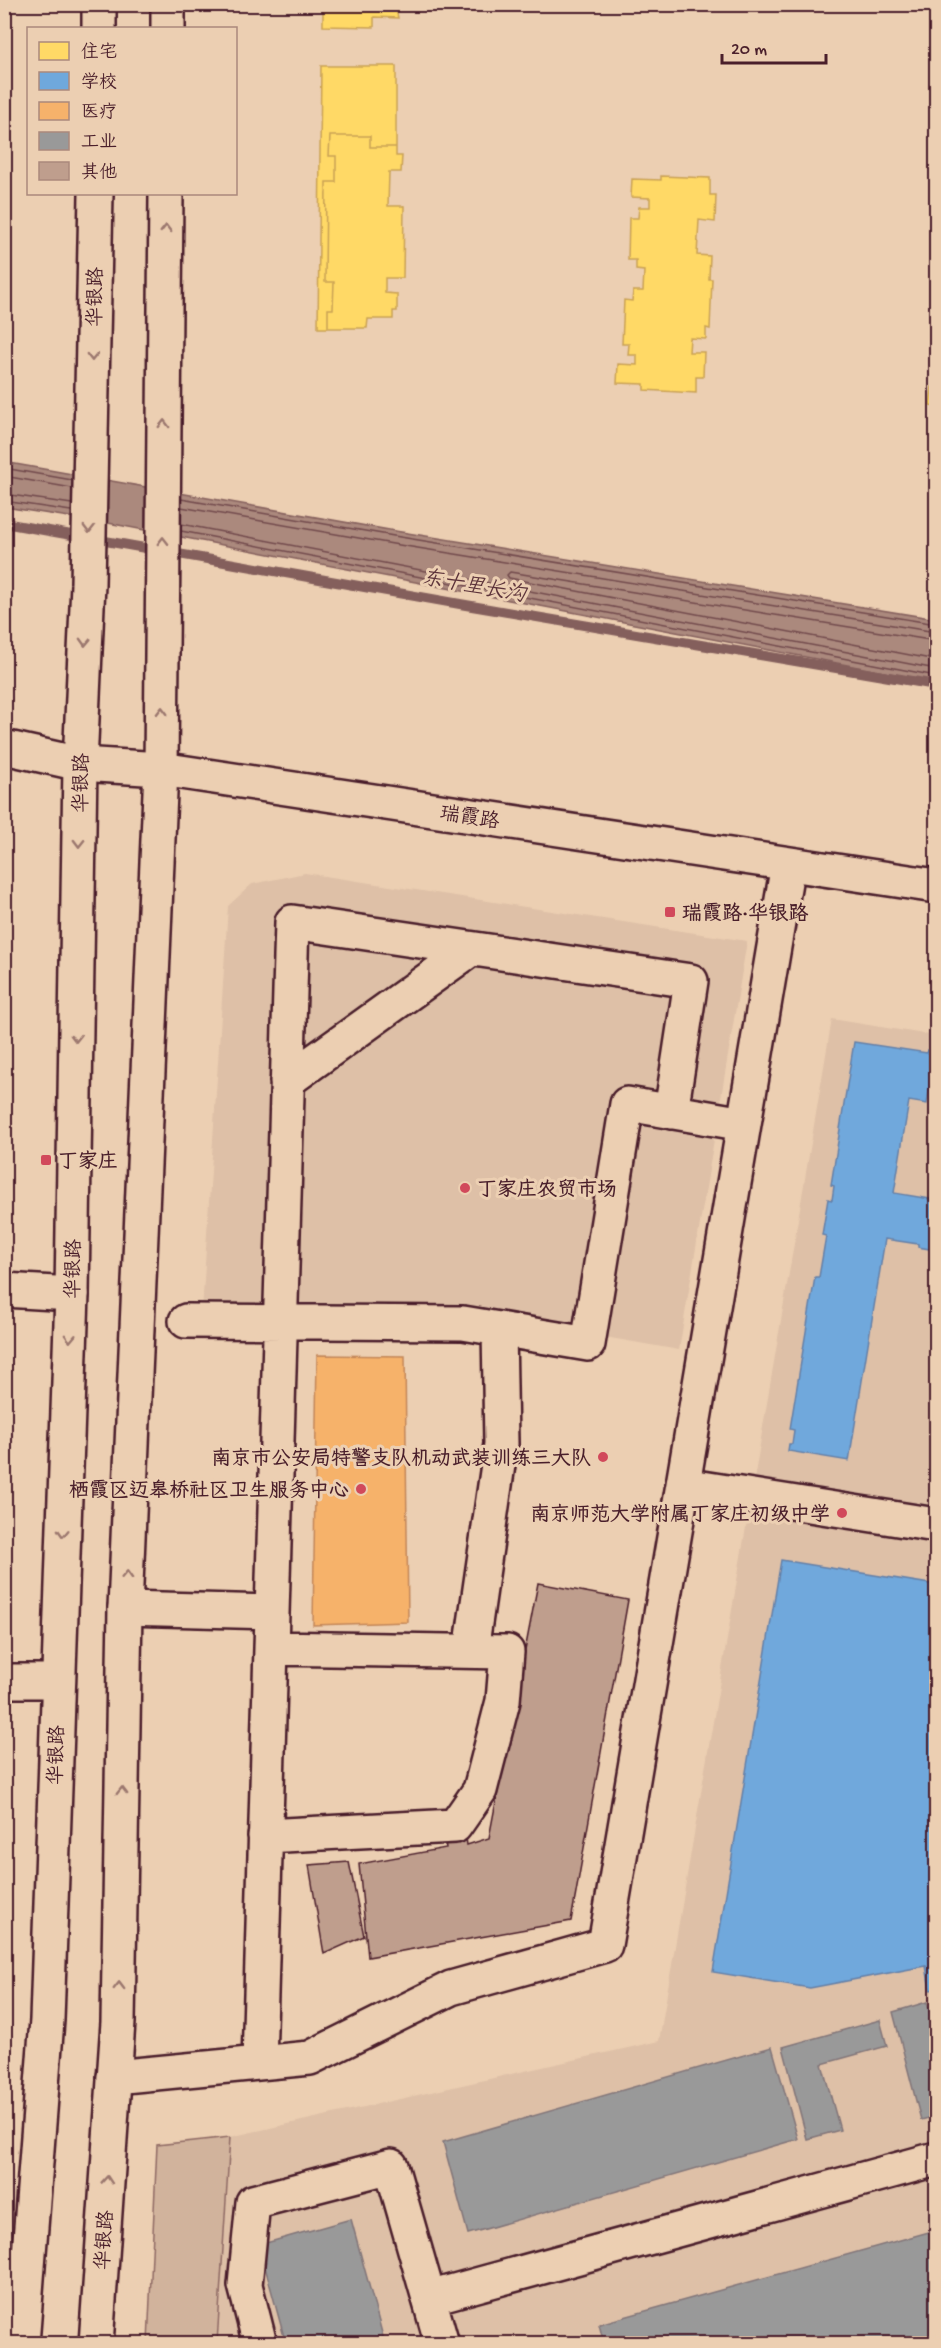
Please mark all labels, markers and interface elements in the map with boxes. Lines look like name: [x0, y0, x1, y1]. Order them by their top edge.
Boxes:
legend: [27, 27, 237, 195]
scale bar: [722, 27, 826, 65]
text: 20 m: [731, 40, 767, 61]
text: 住宅: [81, 42, 117, 64]
text: 学校: [81, 72, 117, 94]
text: 医疗: [81, 102, 117, 124]
text: 工业: [81, 133, 117, 154]
text: 其他: [81, 162, 117, 184]
one-way arrow: [160, 225, 172, 234]
street label: 华银路: [83, 266, 110, 327]
one-way arrow: [86, 352, 99, 361]
one-way arrow: [158, 420, 170, 429]
one-way arrow: [83, 525, 95, 534]
one-way arrow: [157, 536, 169, 545]
water label: 东十里长沟: [420, 565, 530, 610]
one-way arrow: [79, 638, 92, 647]
one-way arrow: [156, 706, 168, 715]
street label: 华银路: [69, 752, 96, 813]
street label: 瑞霞路: [438, 801, 502, 836]
one-way arrow: [73, 839, 85, 848]
place label: 瑞霞路·华银路: [682, 902, 808, 927]
marker: 瑞霞路·华银路: [663, 905, 677, 919]
one-way arrow: [70, 1034, 82, 1043]
place label: 丁家庄: [58, 1150, 118, 1175]
marker: 丁家庄: [39, 1153, 53, 1167]
place label: 丁家庄农贸市场: [477, 1178, 617, 1203]
marker: 丁家庄农贸市场: [458, 1181, 472, 1195]
street label: 华银路: [61, 1238, 88, 1299]
one-way arrow: [64, 1333, 77, 1342]
place label: 南京市公安局特警支队机动武装训练三大队: [211, 1447, 591, 1472]
marker: 南京市公安局特警支队机动武装训练三大队: [596, 1450, 610, 1464]
place label: 栖霞区迈皋桥社区卫生服务中心: [69, 1479, 349, 1504]
marker: 栖霞区迈皋桥社区卫生服务中心: [354, 1482, 368, 1496]
place label: 南京师范大学附属丁家庄初级中学: [530, 1503, 830, 1528]
marker: 南京师范大学附属丁家庄初级中学: [835, 1506, 849, 1520]
one-way arrow: [57, 1528, 70, 1537]
one-way arrow: [120, 1570, 133, 1579]
street label: 华银路: [44, 1724, 71, 1786]
one-way arrow: [116, 1786, 128, 1795]
one-way arrow: [113, 1981, 125, 1990]
one-way arrow: [101, 2176, 114, 2185]
street label: 华银路: [91, 2208, 120, 2271]

